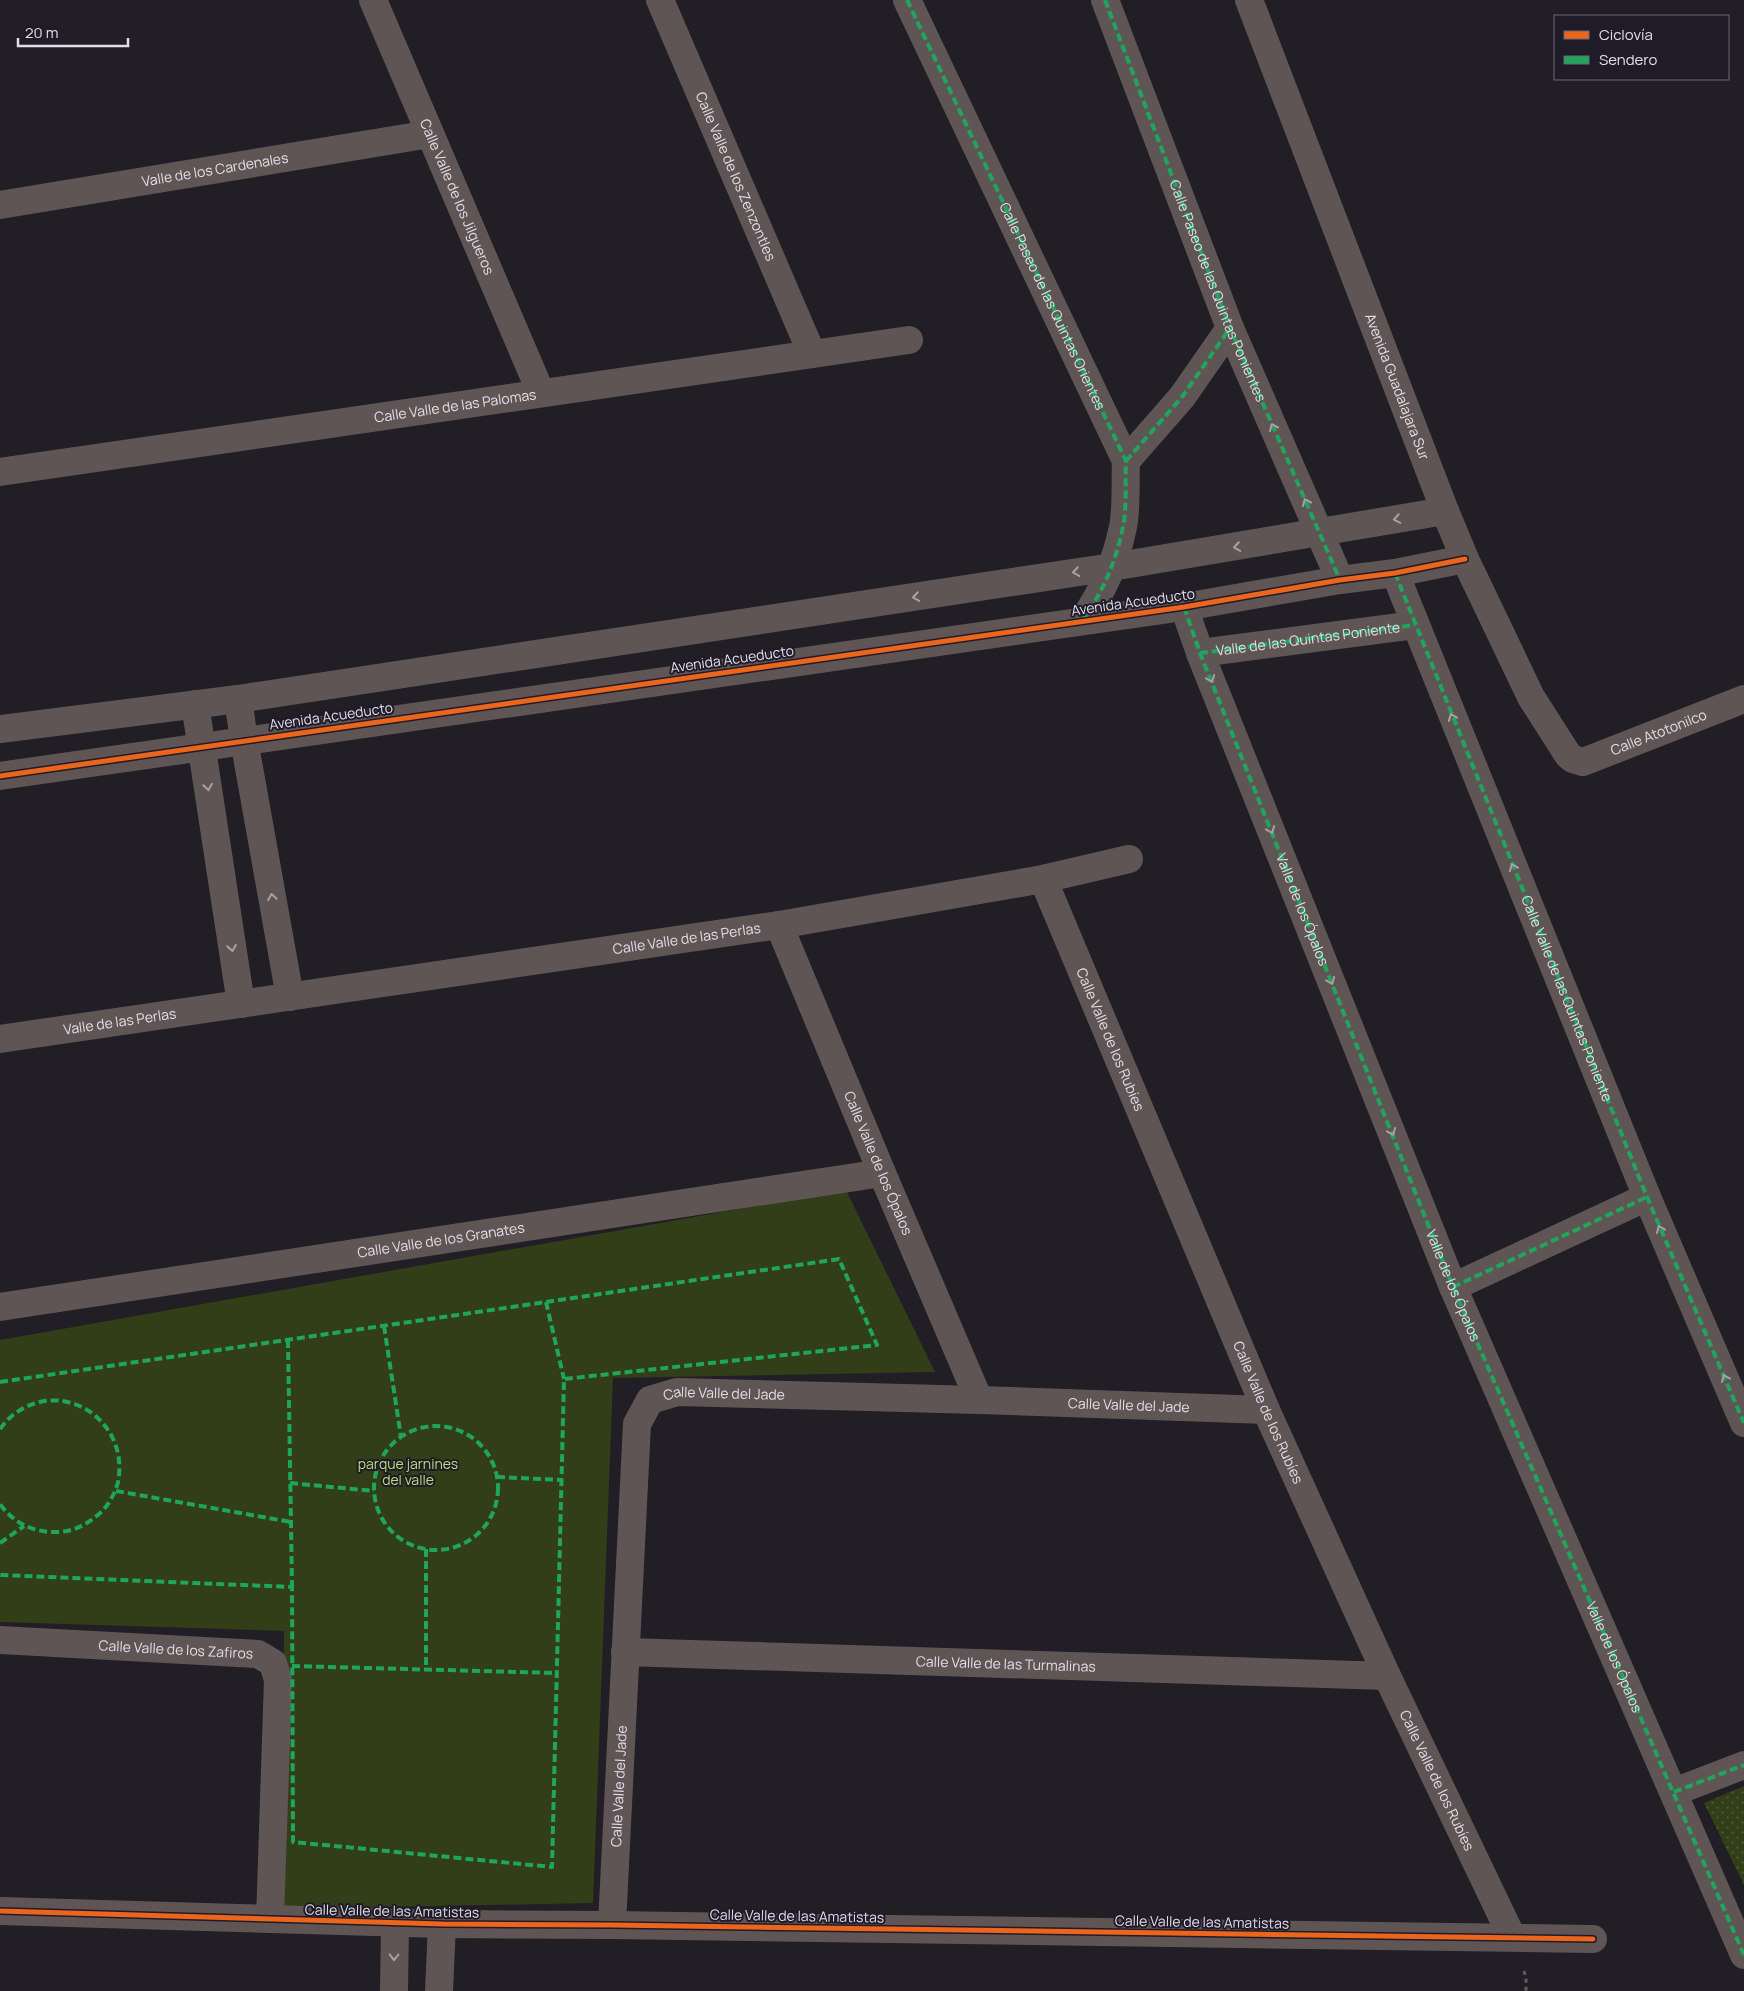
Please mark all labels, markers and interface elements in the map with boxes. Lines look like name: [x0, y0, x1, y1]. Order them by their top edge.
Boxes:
scale bar: [18, 15, 128, 47]
legend: [1554, 15, 1729, 80]
text: 20 m: [25, 22, 58, 43]
text: Ciclovía: [1599, 24, 1653, 45]
text: Sendero: [1599, 49, 1658, 70]
street label: Calle Valle de los Zenzontles: [692, 89, 781, 264]
street label: Calle Valle de los Jilgueros: [416, 116, 499, 278]
street label: Valle de los Cardenales: [140, 148, 290, 190]
street label: Calle Paseo de las Quintas Ponientes: [1165, 177, 1271, 405]
street label: Calle Paseo de las Quintas Orientes: [995, 199, 1110, 413]
street label: Avenida Guadalajara Sur: [1361, 310, 1434, 462]
street label: Calle Valle de las Palomas: [373, 384, 537, 427]
one-way arrow: [1269, 423, 1280, 432]
one-way arrow: [1301, 498, 1312, 507]
one-way arrow: [1393, 514, 1401, 524]
one-way arrow: [1233, 541, 1241, 551]
one-way arrow: [1072, 567, 1081, 577]
street label: Avenida Acueducto: [1070, 583, 1196, 620]
one-way arrow: [911, 591, 920, 601]
street label: Valle de las Quintas Poniente: [1215, 617, 1401, 660]
street label: Avenida Acueducto: [669, 640, 795, 677]
one-way arrow: [1204, 674, 1215, 683]
street label: Avenida Acueducto: [268, 697, 394, 734]
street label: Calle Atotonilco: [1607, 705, 1709, 759]
one-way arrow: [1448, 713, 1459, 722]
one-way arrow: [202, 783, 212, 791]
one-way arrow: [1265, 825, 1275, 834]
street label: Valle de los Ópalos: [1272, 851, 1334, 968]
one-way arrow: [1509, 863, 1520, 872]
street label: Calle Valle de las Quintas Poniente: [1517, 892, 1618, 1104]
one-way arrow: [267, 893, 277, 902]
street label: Calle Valle de las Perlas: [611, 918, 762, 958]
one-way arrow: [226, 944, 237, 952]
street label: Calle Valle de los Rubíes: [1072, 965, 1149, 1114]
one-way arrow: [1325, 976, 1335, 985]
street label: Valle de las Perlas: [62, 1003, 177, 1039]
street label: Calle Valle de los Ópalos: [840, 1088, 917, 1238]
one-way arrow: [1385, 1127, 1396, 1136]
street label: Calle Valle de los Granates: [356, 1217, 526, 1262]
one-way arrow: [1656, 1225, 1667, 1234]
street label: Valle de los Ópalos: [1422, 1227, 1485, 1344]
street label: Calle Valle de los Rubíes: [1229, 1338, 1308, 1487]
one-way arrow: [1720, 1374, 1731, 1383]
street label: Calle Valle del Jade: [661, 1381, 785, 1405]
street label: Calle Valle del Jade: [1068, 1393, 1190, 1416]
park label: parque jarnines del valle: [358, 1454, 458, 1489]
street label: Valle de los Ópalos: [1582, 1598, 1647, 1715]
street label: Calle Valle de los Zafiros: [98, 1635, 254, 1663]
street label: Calle Valle de las Turmalinas: [916, 1651, 1096, 1676]
street label: Calle Valle de los Rubíes: [1396, 1707, 1479, 1854]
street label: Calle Valle del Jade: [606, 1725, 631, 1847]
street label: Calle Valle de las Amatistas: [305, 1899, 479, 1922]
street label: Calle Valle de las Amatistas: [710, 1904, 884, 1927]
street label: Calle Valle de las Amatistas: [1115, 1910, 1289, 1933]
one-way arrow: [389, 1953, 400, 1961]

